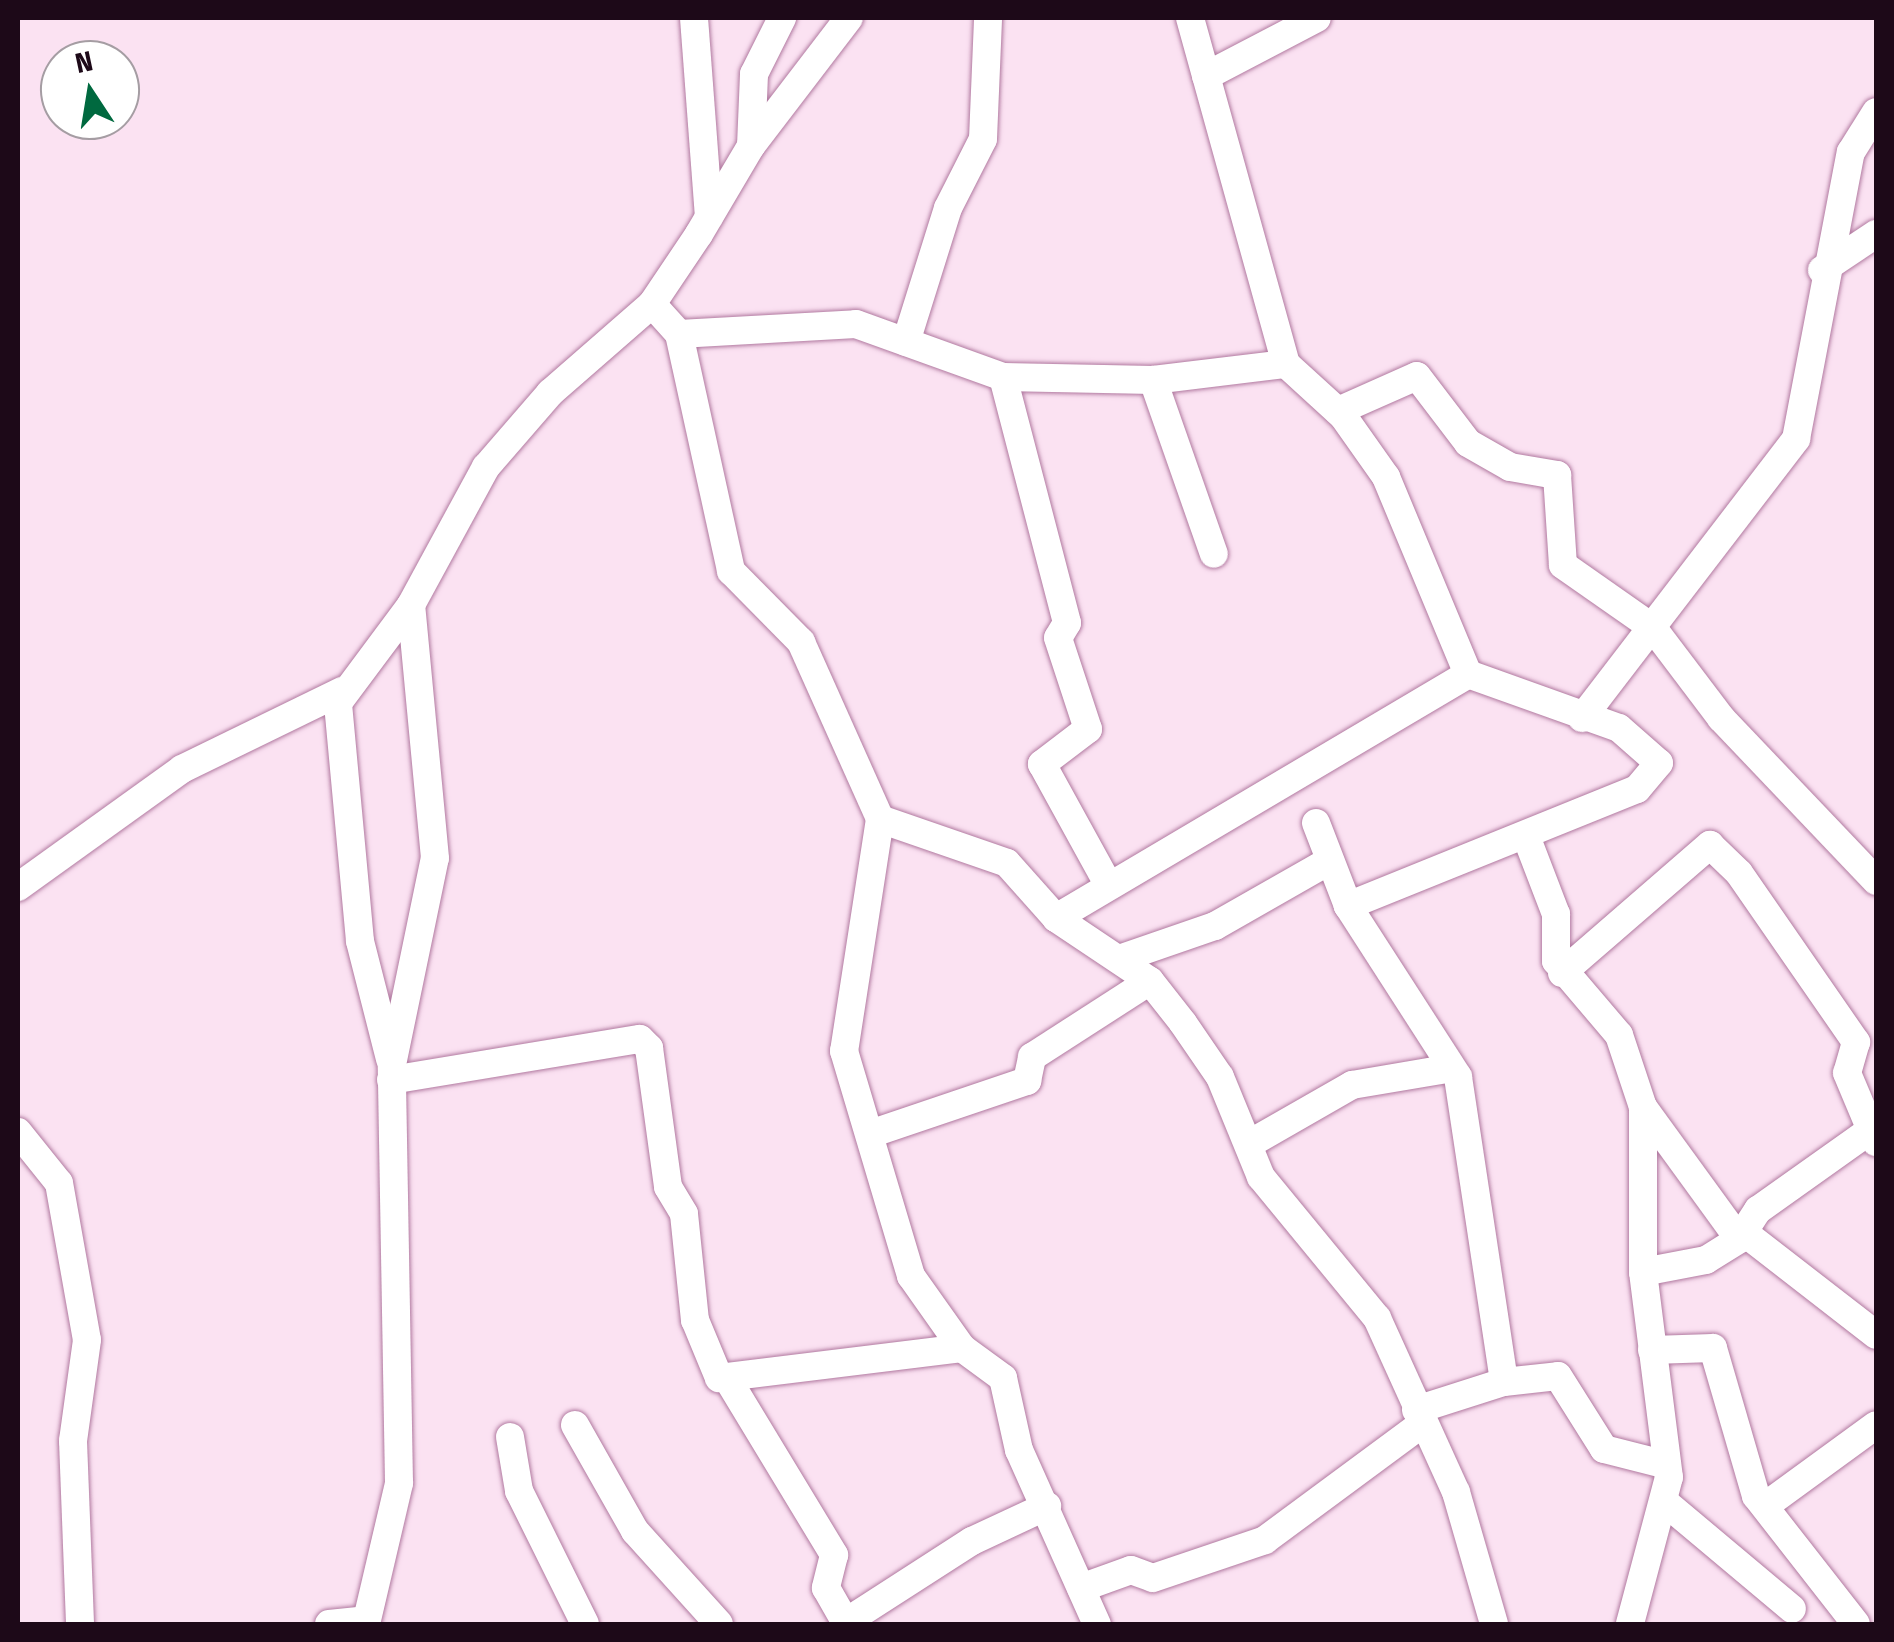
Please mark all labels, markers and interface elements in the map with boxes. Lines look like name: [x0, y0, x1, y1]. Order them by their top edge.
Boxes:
north arrow: [40, 40, 140, 140]
text: N: [72, 44, 96, 80]

